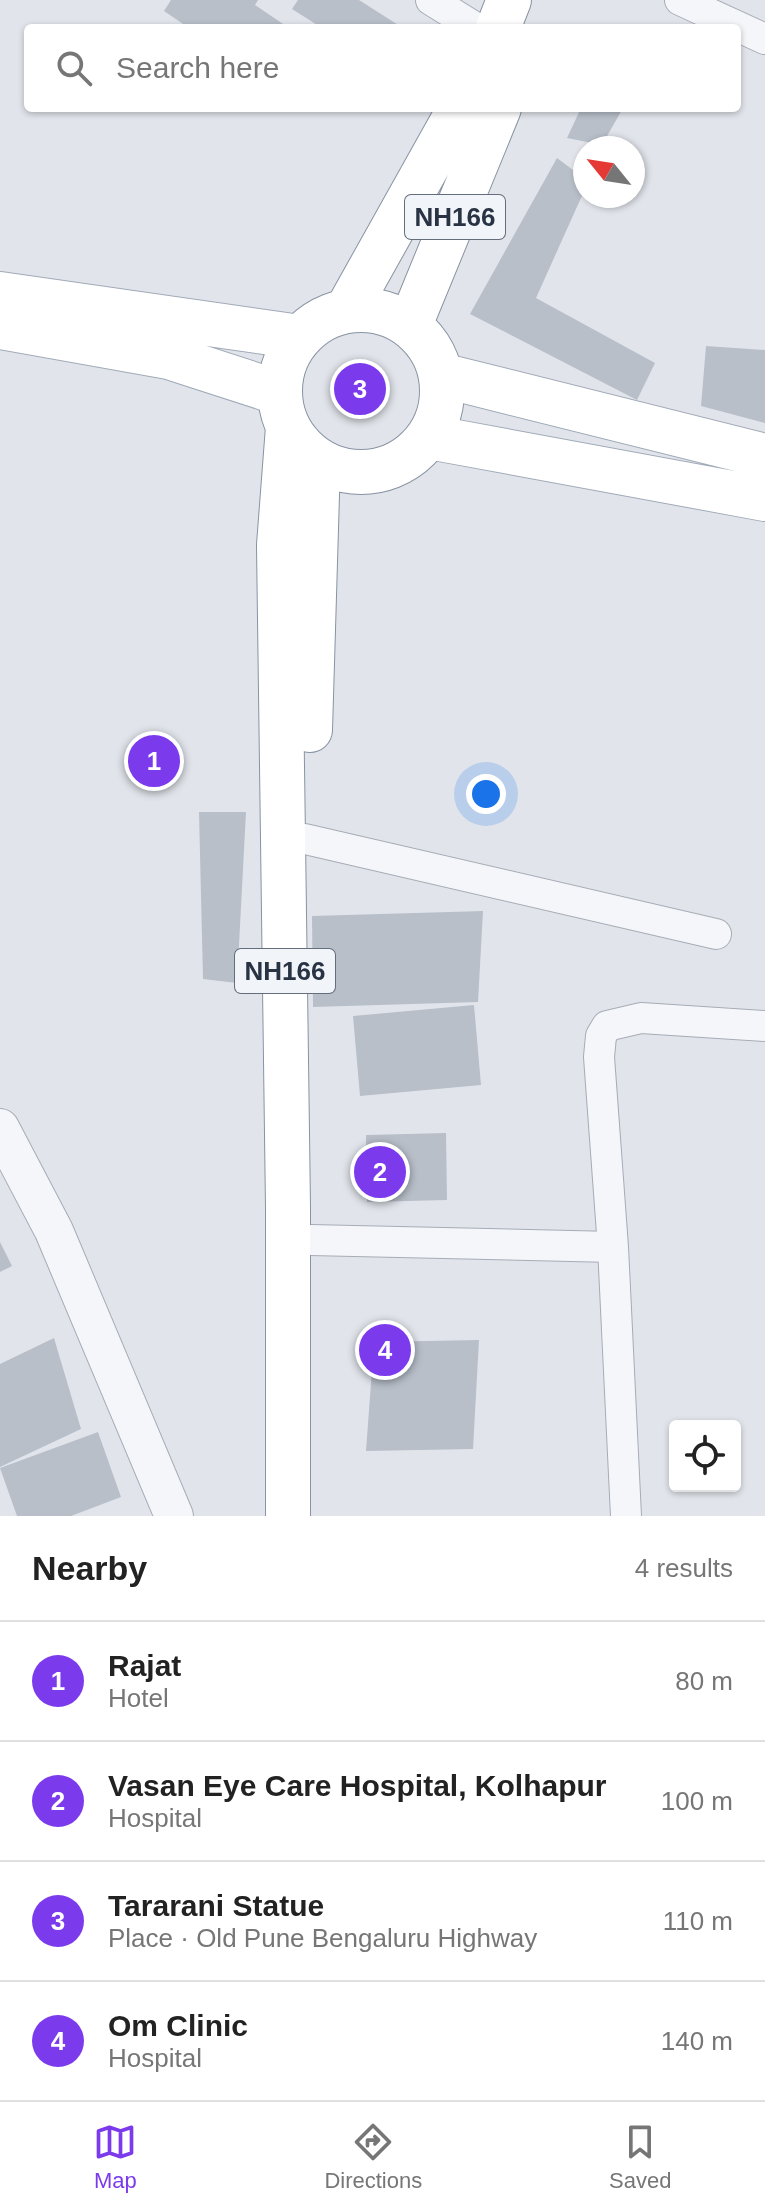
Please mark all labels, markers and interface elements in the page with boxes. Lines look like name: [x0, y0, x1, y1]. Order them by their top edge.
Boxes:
search box: [24, 24, 741, 112]
icon: search: [52, 46, 96, 90]
text: Search here: [116, 51, 279, 84]
north arrow: [573, 136, 645, 208]
road number: NH166: [405, 195, 505, 239]
pin: 3: [334, 359, 386, 419]
pin: 1: [128, 731, 180, 791]
your location: [466, 774, 506, 814]
road number: NH166: [235, 949, 335, 993]
pin: 2: [354, 1142, 406, 1202]
pin: 4: [359, 1320, 411, 1380]
map controls: [669, 1420, 741, 1492]
button: locate: [669, 1420, 741, 1492]
text: Nearby: [32, 1549, 147, 1587]
text: 4 results: [635, 1553, 733, 1583]
text: Rajat: [108, 1649, 181, 1682]
text: 1: [51, 1666, 65, 1696]
text: 80 m: [675, 1666, 733, 1696]
text: Hotel: [108, 1683, 169, 1713]
text: Vasan Eye Care Hospital, Kolhapur: [108, 1769, 607, 1802]
text: 2: [51, 1786, 65, 1816]
text: 100 m: [661, 1786, 733, 1816]
text: Hospital: [108, 1803, 202, 1833]
text: Tararani Statue: [108, 1889, 324, 1922]
text: 3: [51, 1906, 65, 1936]
text: 110 m: [663, 1906, 733, 1936]
text: Place · Old Pune Bengaluru Highway: [108, 1923, 537, 1953]
text: Om Clinic: [108, 2009, 248, 2042]
text: 4: [51, 2026, 65, 2056]
text: 140 m: [661, 2026, 733, 2056]
text: Hospital: [108, 2043, 202, 2073]
tab: Map: [93, 2120, 137, 2194]
tab: Directions: [324, 2120, 422, 2194]
tab: Saved: [609, 2120, 672, 2194]

